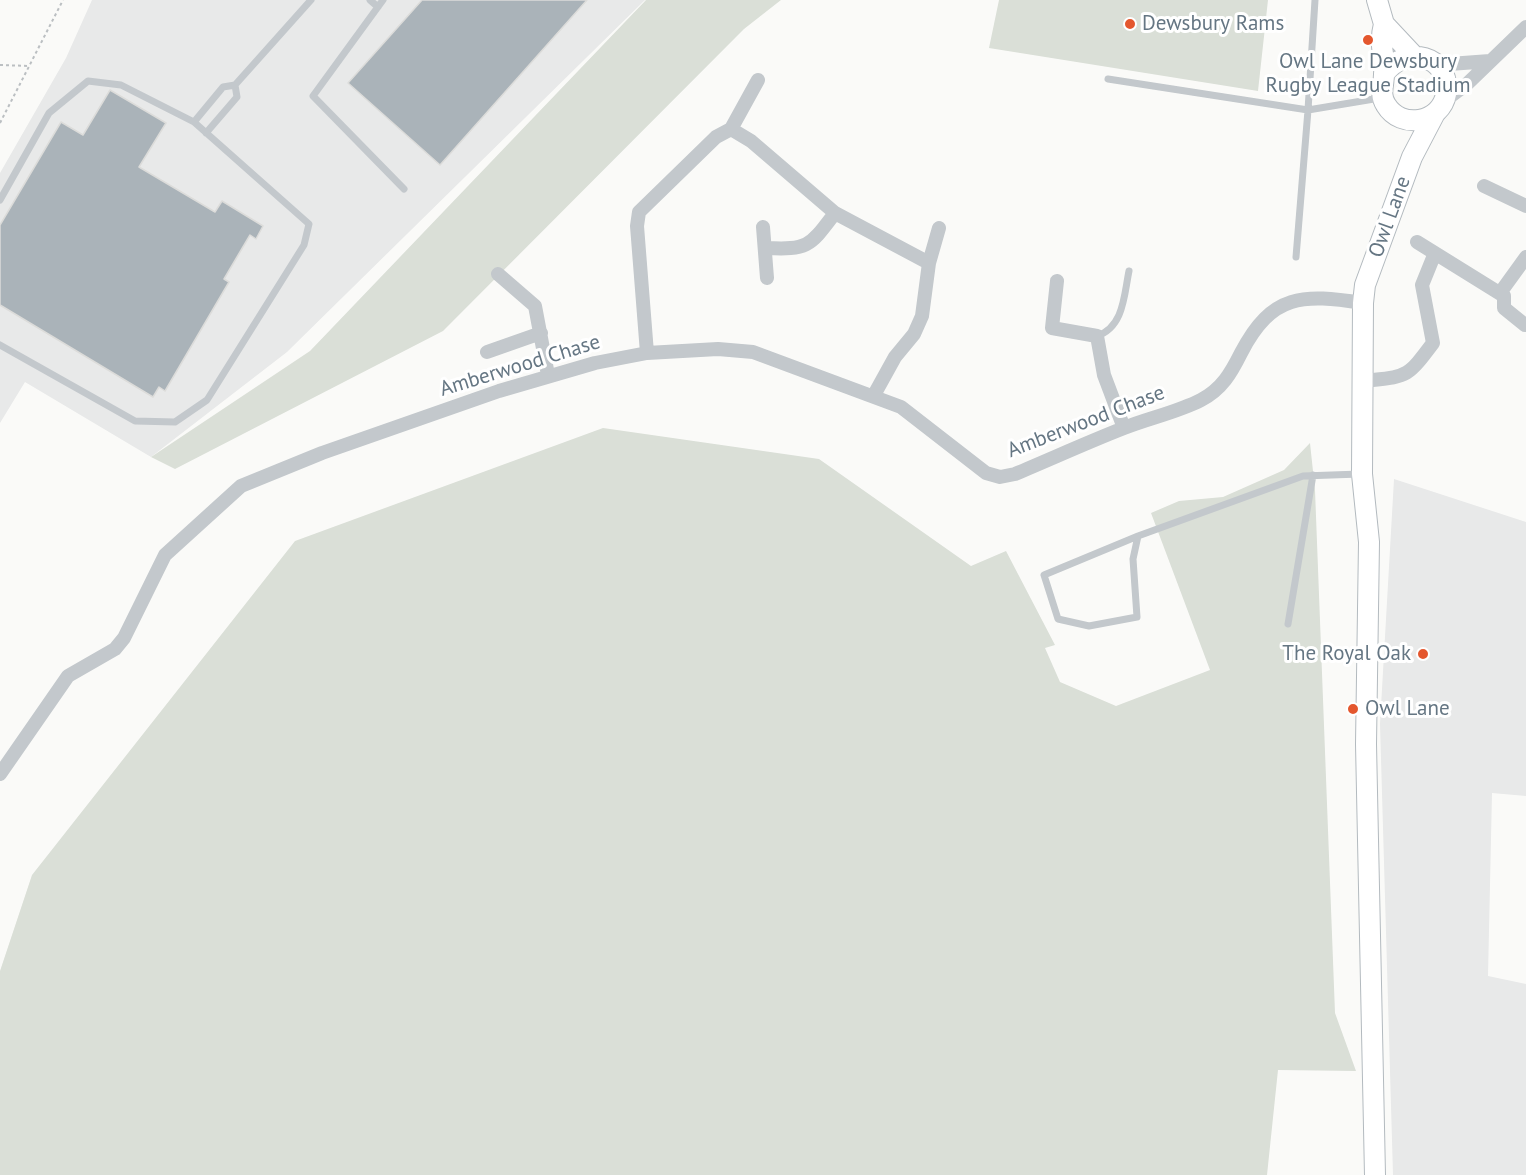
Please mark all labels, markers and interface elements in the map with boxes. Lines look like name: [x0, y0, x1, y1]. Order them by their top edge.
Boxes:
place label: Dewsbury Rams: [1142, 11, 1284, 37]
marker: Dewsbury Rams: [1123, 17, 1137, 31]
marker: Owl Lane Dewsbury Rugby League Stadium: [1361, 33, 1375, 47]
place label: Owl Lane Dewsbury Rugby League Stadium: [1266, 49, 1470, 99]
street label: Owl Lane: [1364, 173, 1416, 261]
street label: Amberwood Chase: [437, 330, 603, 402]
street label: Amberwood Chase: [1004, 380, 1168, 464]
place label: The Royal Oak: [1282, 641, 1411, 667]
marker: The Royal Oak: [1416, 647, 1430, 661]
place label: Owl Lane: [1365, 696, 1450, 722]
marker: Owl Lane: [1346, 702, 1360, 716]

